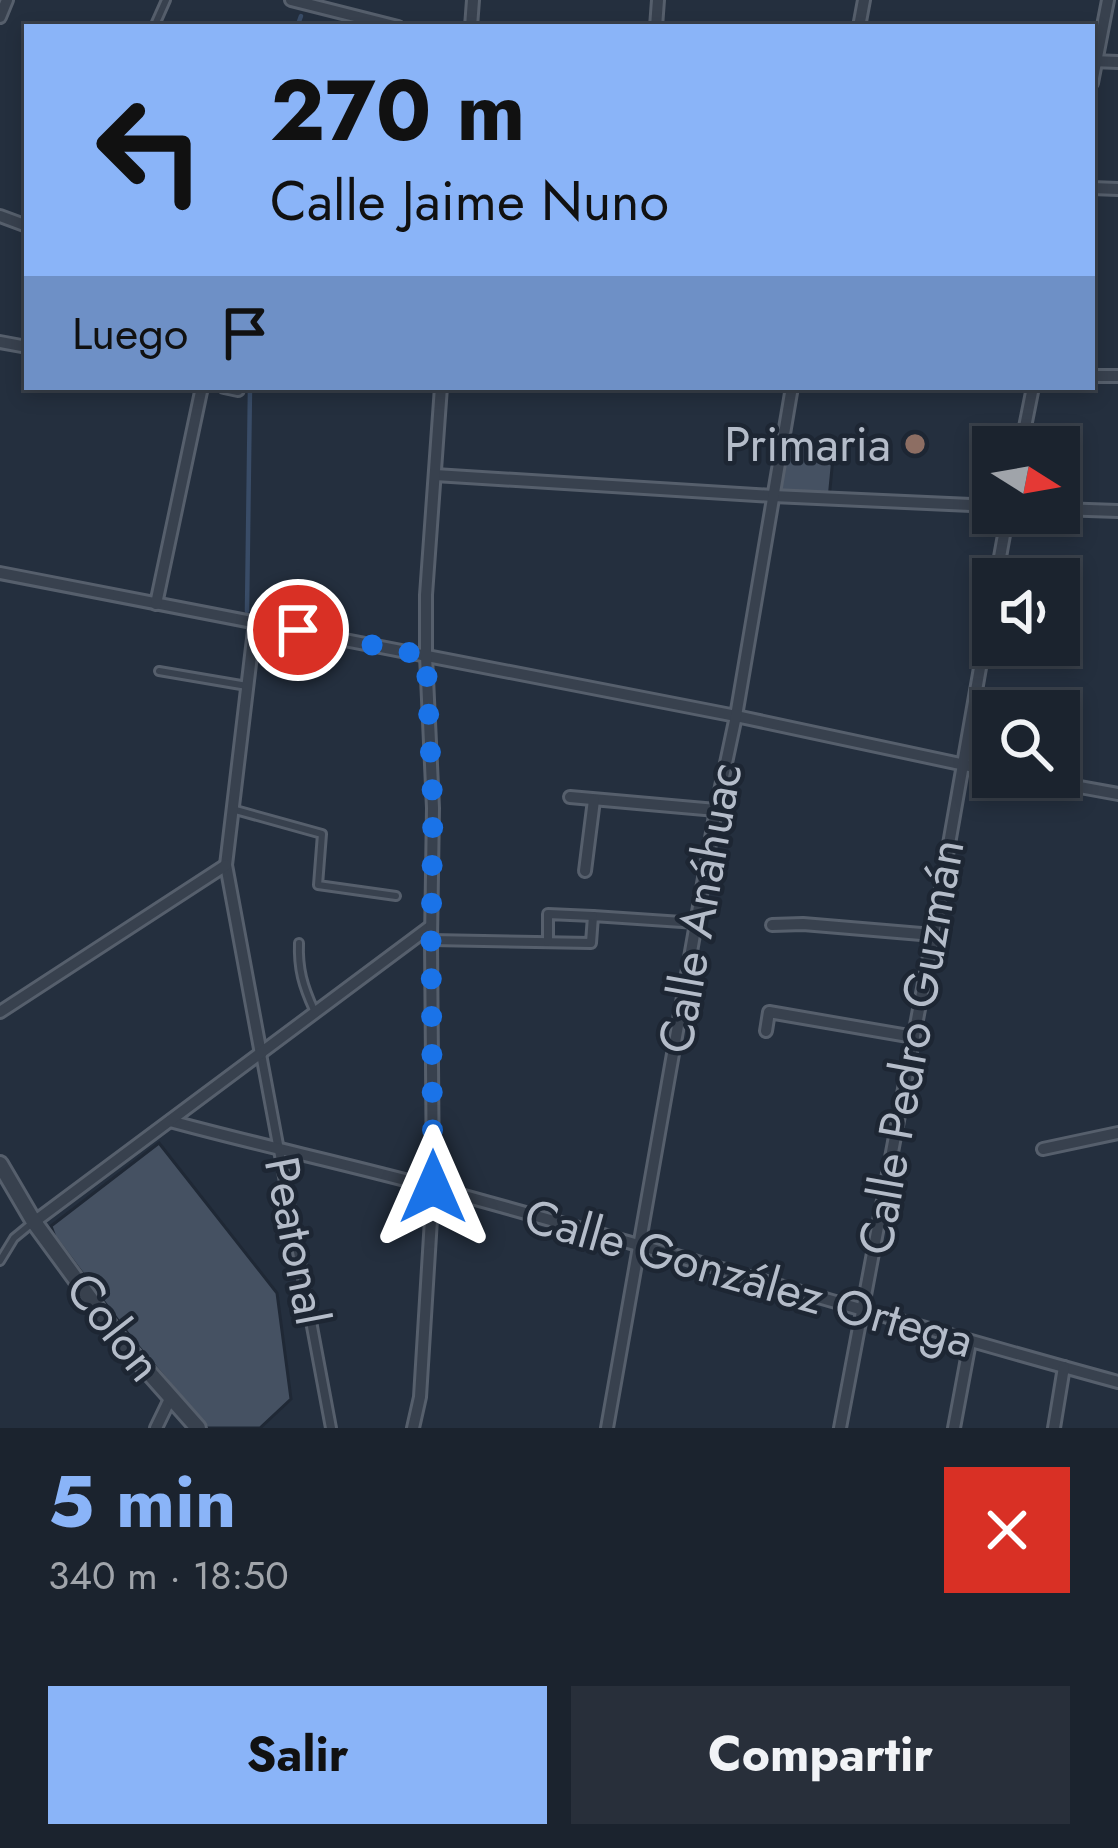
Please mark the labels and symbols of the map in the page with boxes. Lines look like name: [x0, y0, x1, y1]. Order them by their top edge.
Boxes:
place label: Primaria: [724, 410, 891, 479]
north arrow: [972, 426, 1080, 534]
marker: Primaria: [902, 431, 928, 457]
pin: [247, 579, 349, 681]
street label: Calle Anáhuac: [641, 757, 759, 1059]
street label: Calle Pedro Guzmán: [840, 834, 982, 1260]
position arrow: [370, 1124, 496, 1250]
street label: Peatonal: [247, 1151, 347, 1331]
street label: Calle González Ortega: [517, 1181, 981, 1375]
street label: Colon: [49, 1258, 179, 1396]

